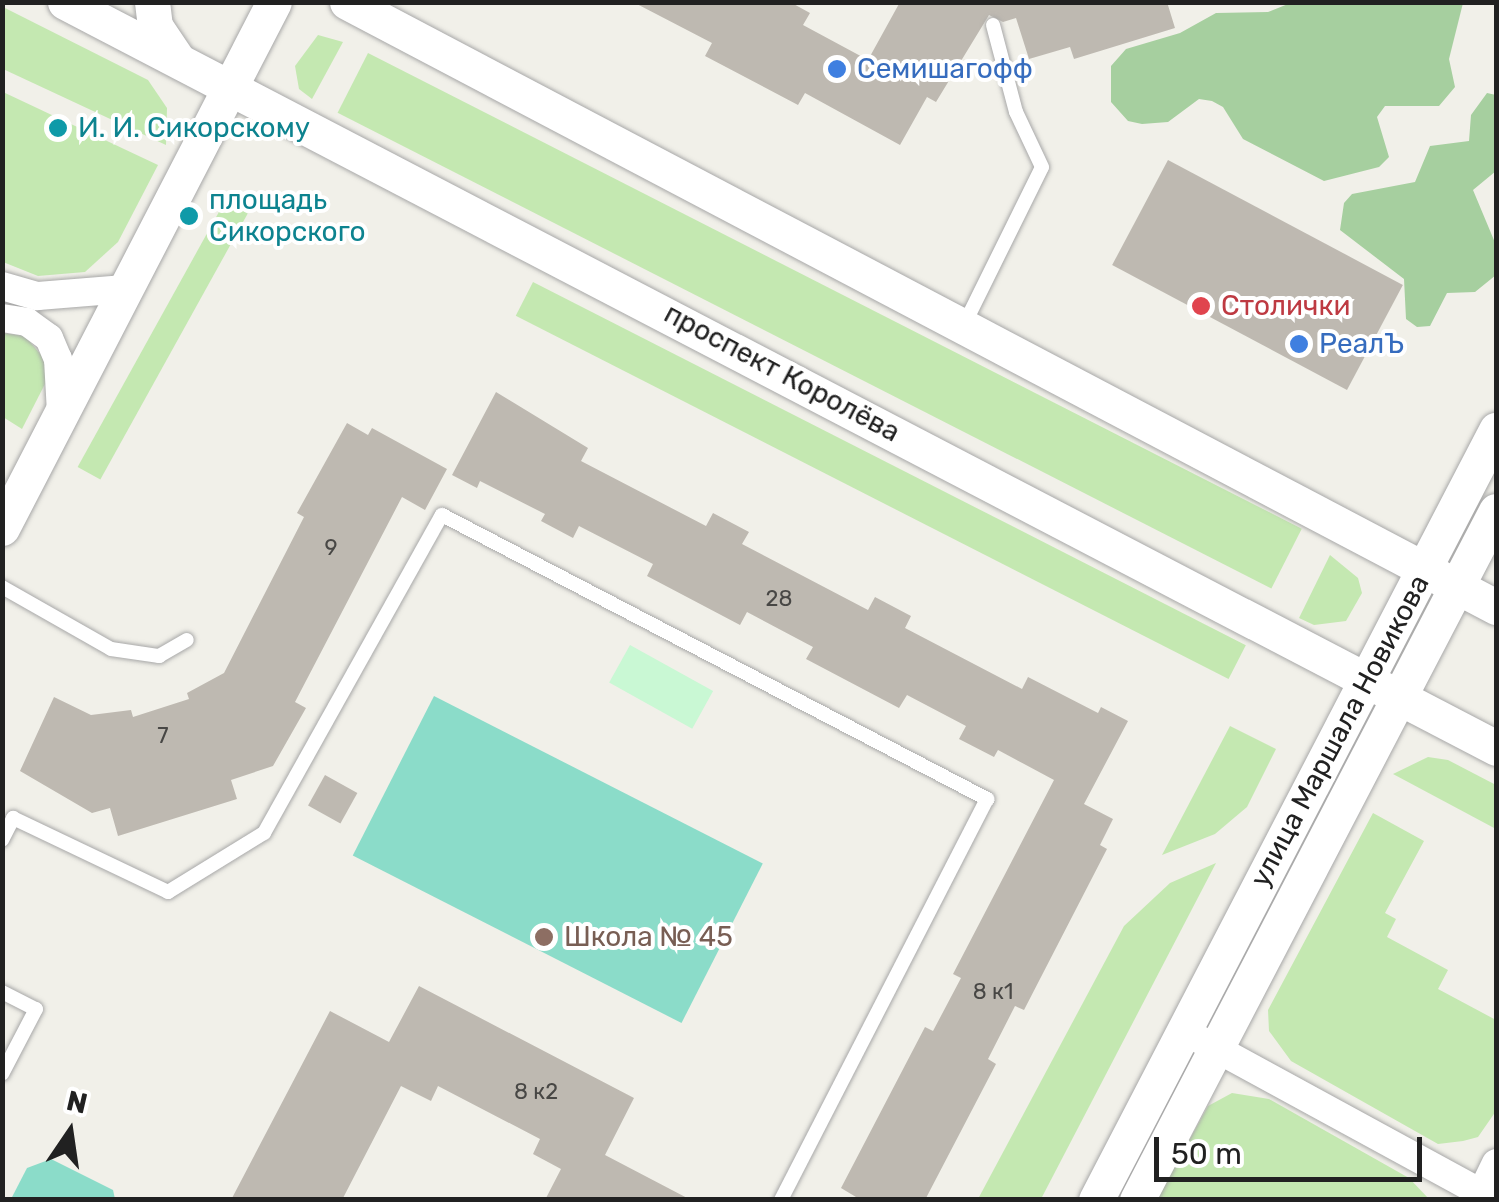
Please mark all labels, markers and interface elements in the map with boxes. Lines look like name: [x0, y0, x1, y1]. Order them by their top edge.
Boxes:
place label: Семишагофф: [857, 52, 1033, 86]
marker: Семишагофф: [826, 58, 848, 80]
place label: И. И. Сикорскому: [78, 111, 310, 145]
marker: И. И. Сикорскому: [47, 117, 69, 139]
place label: площадь Сикорского: [209, 183, 365, 249]
marker: площадь Сикорского: [178, 205, 200, 227]
place label: Столички: [1221, 289, 1351, 323]
marker: Столички: [1190, 295, 1212, 317]
street label: проспект Королёва: [658, 297, 906, 449]
place label: РеалЪ: [1319, 327, 1404, 361]
marker: РеалЪ: [1288, 333, 1310, 355]
house number: 9: [324, 535, 338, 561]
street label: улица Маршала Новикова: [1243, 569, 1437, 893]
house number: 28: [766, 586, 792, 612]
house number: 7: [157, 723, 169, 749]
place label: Школа № 45: [564, 920, 733, 954]
marker: Школа № 45: [533, 926, 555, 948]
house number: 8 к1: [973, 979, 1013, 1005]
house number: 8 к2: [514, 1079, 558, 1105]
north arrow: [20, 1082, 120, 1182]
text: N: [63, 1084, 90, 1121]
scale bar: [1159, 1117, 1426, 1179]
text: 50 m: [1171, 1136, 1242, 1172]

